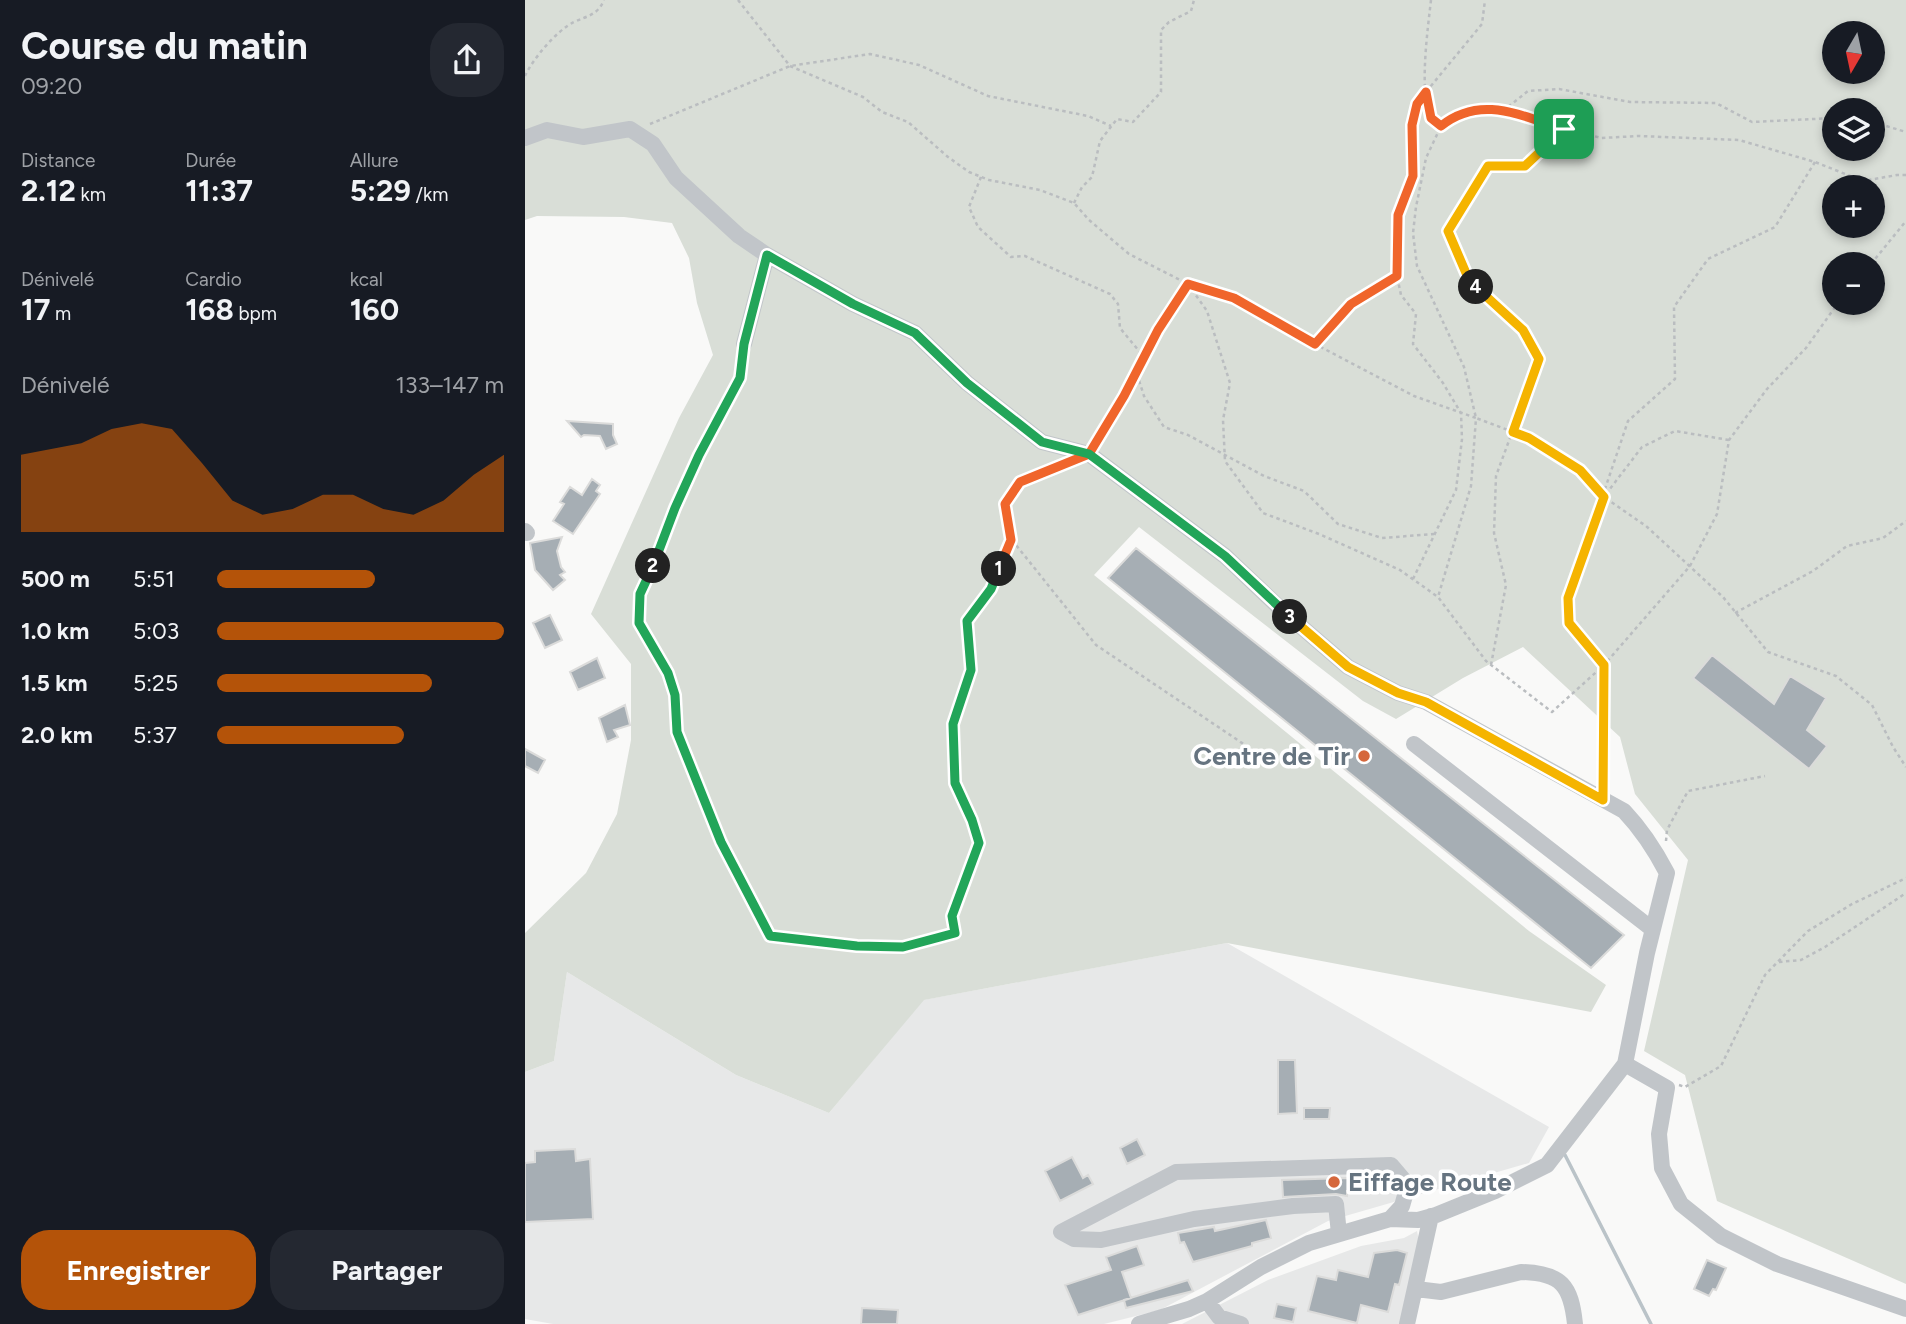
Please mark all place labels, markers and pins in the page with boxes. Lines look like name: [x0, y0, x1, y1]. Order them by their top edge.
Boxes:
pin: [1534, 99, 1594, 159]
pin: 4: [1459, 270, 1493, 304]
pin: 2: [635, 548, 671, 584]
pin: 1: [981, 552, 1016, 586]
pin: 3: [1273, 600, 1307, 634]
place label: Centre de Tir: [1193, 740, 1350, 772]
marker: Centre de Tir: [1356, 748, 1372, 764]
place label: Eiffage Route: [1348, 1166, 1512, 1198]
marker: Eiffage Route: [1326, 1174, 1342, 1190]

